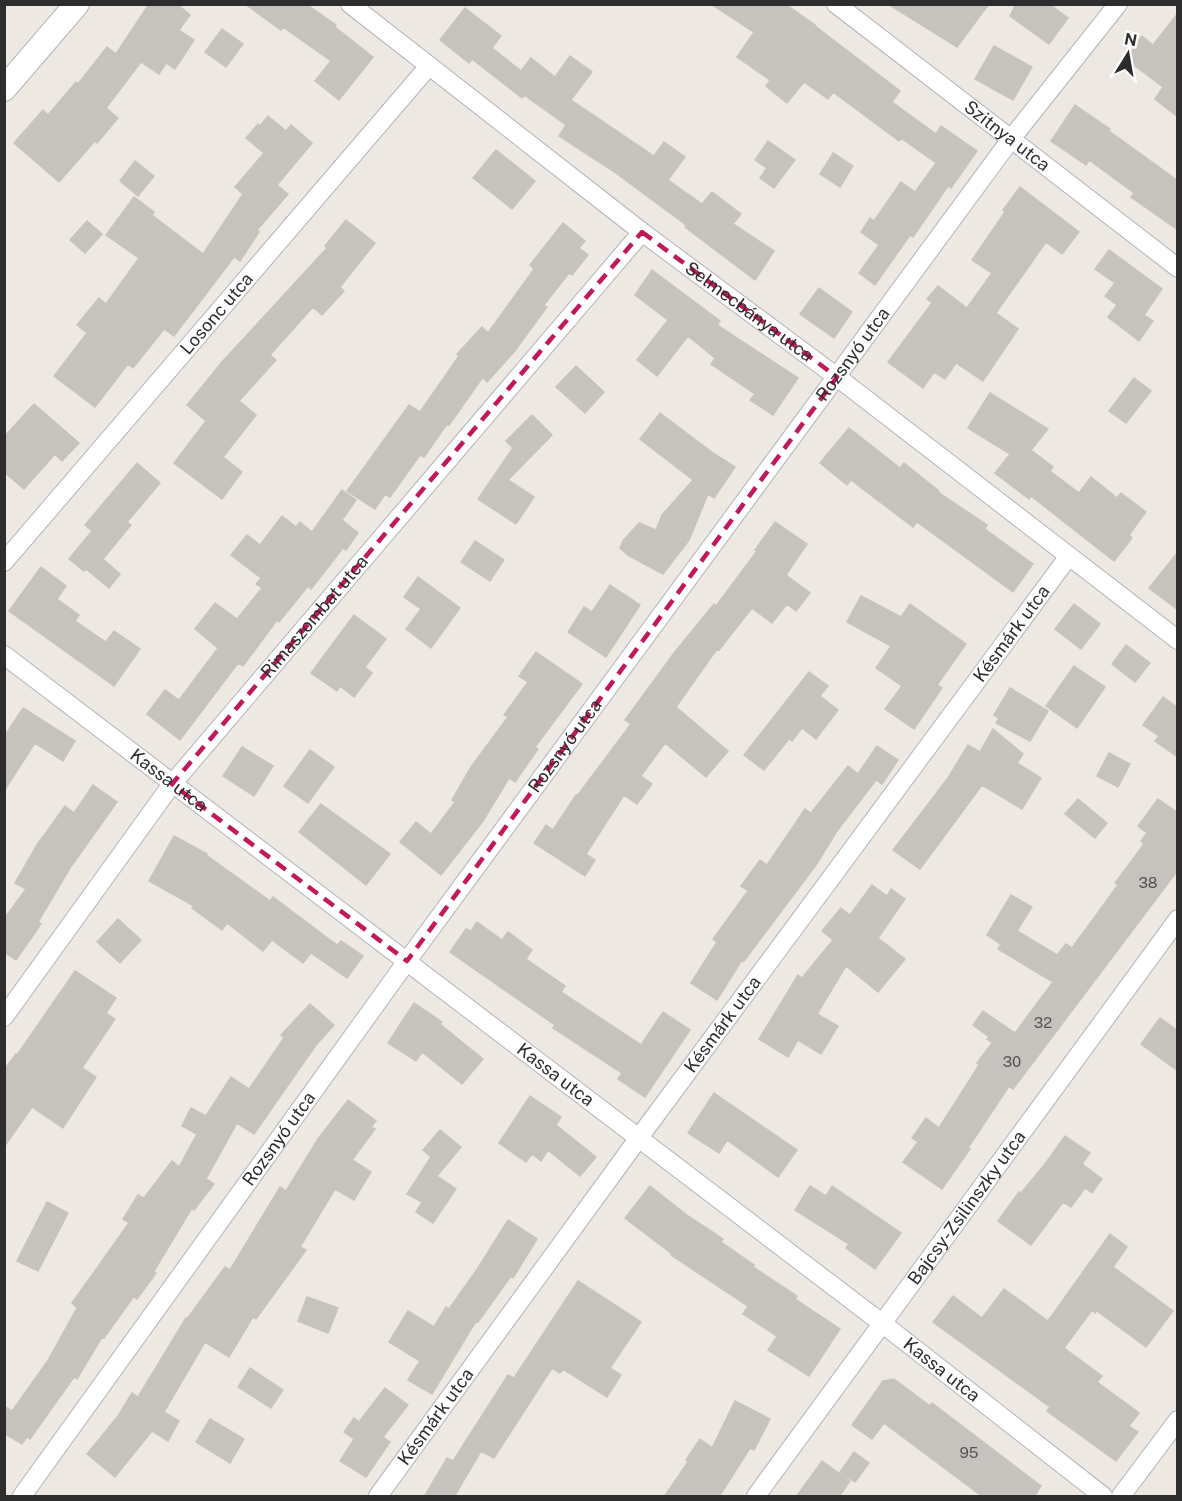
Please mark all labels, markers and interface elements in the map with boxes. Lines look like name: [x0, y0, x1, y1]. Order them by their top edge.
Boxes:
north arrow: [1098, 24, 1158, 84]
text: N: [1123, 29, 1139, 50]
street label: Szitnya utca: [960, 96, 1054, 175]
street label: Selmecbánya utca: [681, 257, 818, 366]
street label: Losonc utca: [176, 268, 257, 358]
street label: Rozsnyó utca: [811, 303, 894, 405]
street label: Rimaszombat utca: [256, 551, 372, 682]
street label: Késmárk utca: [969, 581, 1054, 686]
street label: Rozsnyó utca: [523, 695, 606, 796]
street label: Kassa utca: [126, 744, 212, 816]
house number: 38: [1138, 874, 1158, 891]
street label: Késmárk utca: [680, 972, 765, 1077]
house number: 32: [1034, 1014, 1052, 1031]
street label: Kassa utca: [513, 1038, 598, 1110]
house number: 30: [1003, 1053, 1021, 1070]
street label: Rozsnyó utca: [238, 1088, 319, 1190]
street label: Bajcsy-Zsilinszky utca: [903, 1126, 1030, 1289]
street label: Kassa utca: [899, 1333, 984, 1406]
street label: Késmárk utca: [393, 1364, 478, 1469]
house number: 95: [960, 1444, 978, 1461]

